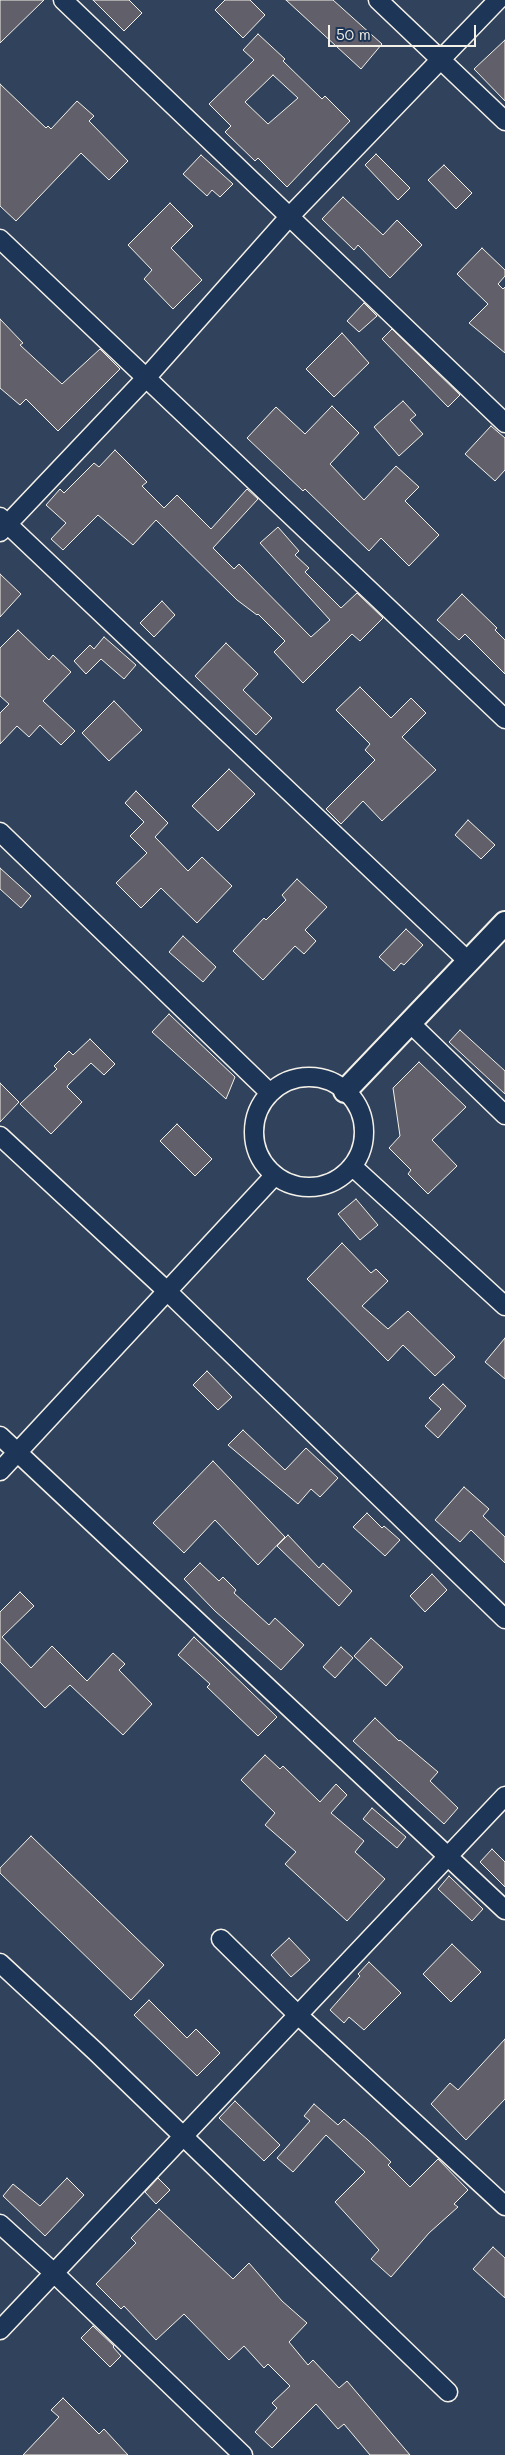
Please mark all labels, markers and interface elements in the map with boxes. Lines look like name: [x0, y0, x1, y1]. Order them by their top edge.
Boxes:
scale bar: [330, 15, 478, 47]
text: 50 m: [336, 24, 371, 44]

